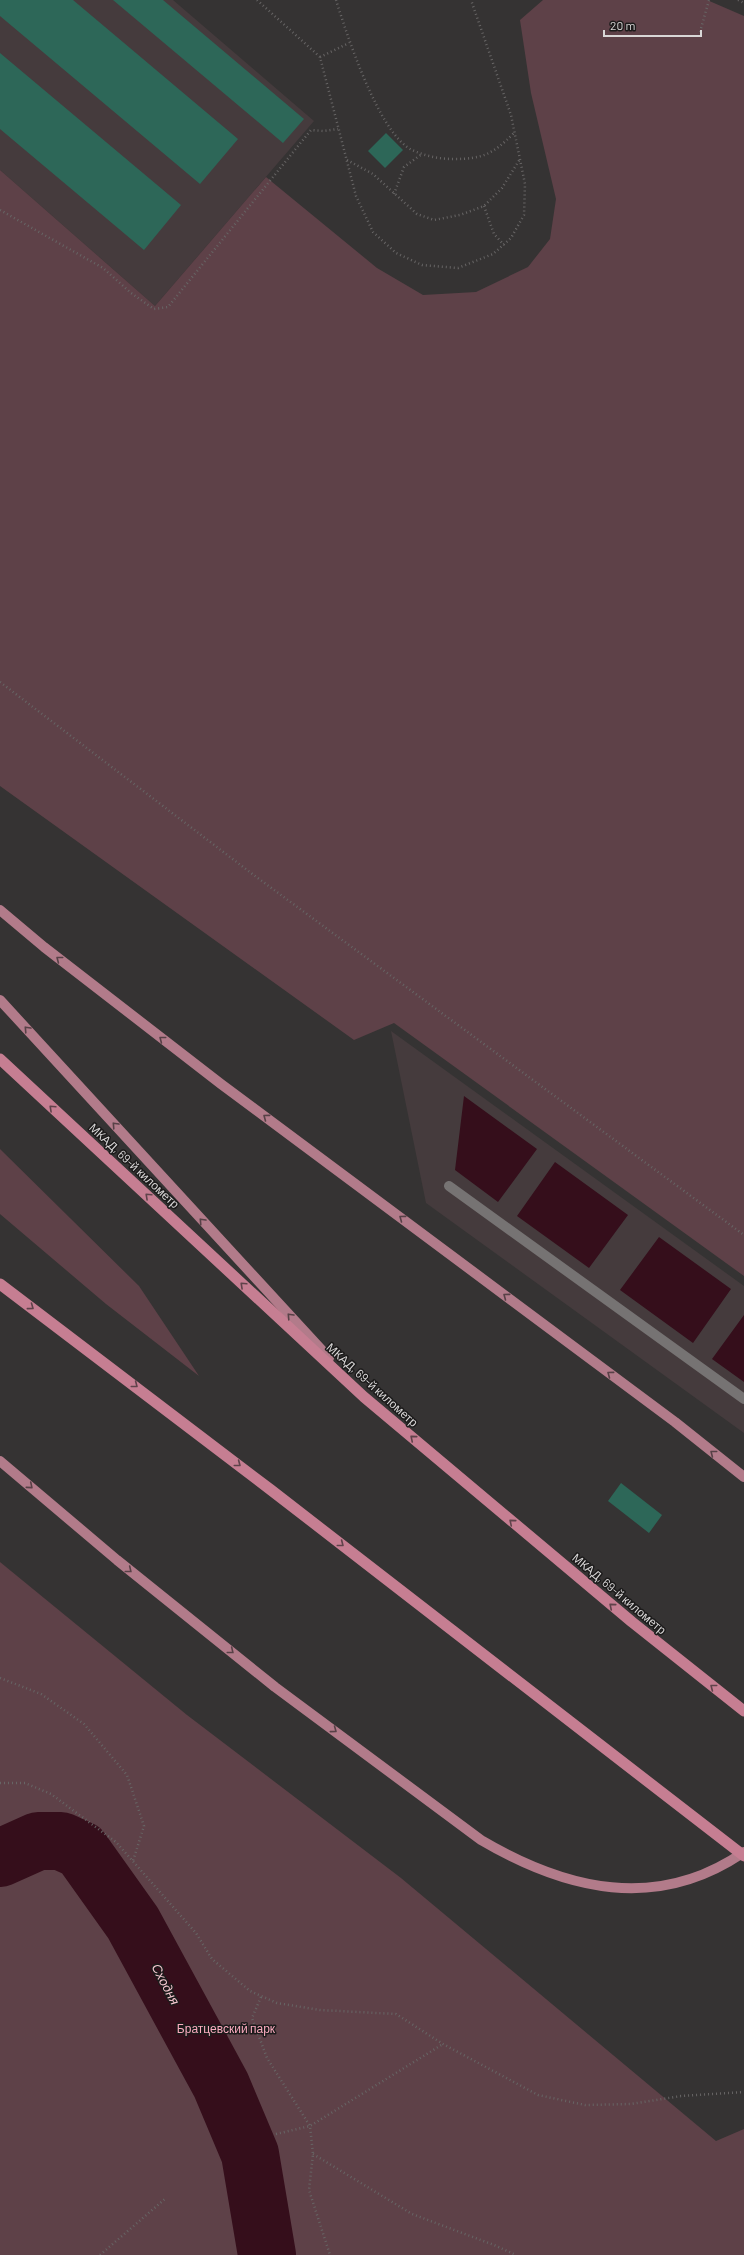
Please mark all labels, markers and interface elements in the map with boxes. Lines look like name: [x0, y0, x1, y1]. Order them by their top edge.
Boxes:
scale bar: [604, 12, 701, 38]
text: 20 m: [610, 18, 636, 32]
one-way arrow: [57, 957, 64, 964]
one-way arrow: [24, 1026, 31, 1034]
one-way arrow: [160, 1037, 167, 1044]
one-way arrow: [49, 1105, 57, 1113]
one-way arrow: [263, 1115, 270, 1122]
street label: МКАД, 69-й километр: [86, 1120, 183, 1212]
one-way arrow: [112, 1122, 119, 1130]
one-way arrow: [145, 1194, 152, 1201]
one-way arrow: [399, 1216, 406, 1223]
one-way arrow: [200, 1218, 207, 1225]
one-way arrow: [240, 1282, 248, 1289]
one-way arrow: [503, 1293, 510, 1301]
one-way arrow: [27, 1302, 34, 1309]
one-way arrow: [288, 1313, 295, 1321]
street label: МКАД, 69-й километр: [324, 1340, 421, 1430]
one-way arrow: [608, 1372, 615, 1379]
one-way arrow: [131, 1380, 138, 1387]
one-way arrow: [410, 1435, 418, 1443]
one-way arrow: [711, 1450, 718, 1457]
one-way arrow: [234, 1460, 241, 1467]
one-way arrow: [25, 1482, 32, 1489]
one-way arrow: [510, 1519, 517, 1526]
one-way arrow: [336, 1539, 343, 1546]
street label: МКАД, 69-й километр: [569, 1550, 670, 1637]
one-way arrow: [124, 1565, 131, 1572]
one-way arrow: [609, 1603, 616, 1610]
one-way arrow: [226, 1646, 233, 1653]
one-way arrow: [711, 1684, 718, 1691]
one-way arrow: [329, 1725, 336, 1732]
water label: Сходня: [149, 1961, 183, 2007]
park label: Братцевский парк: [177, 2021, 276, 2036]

